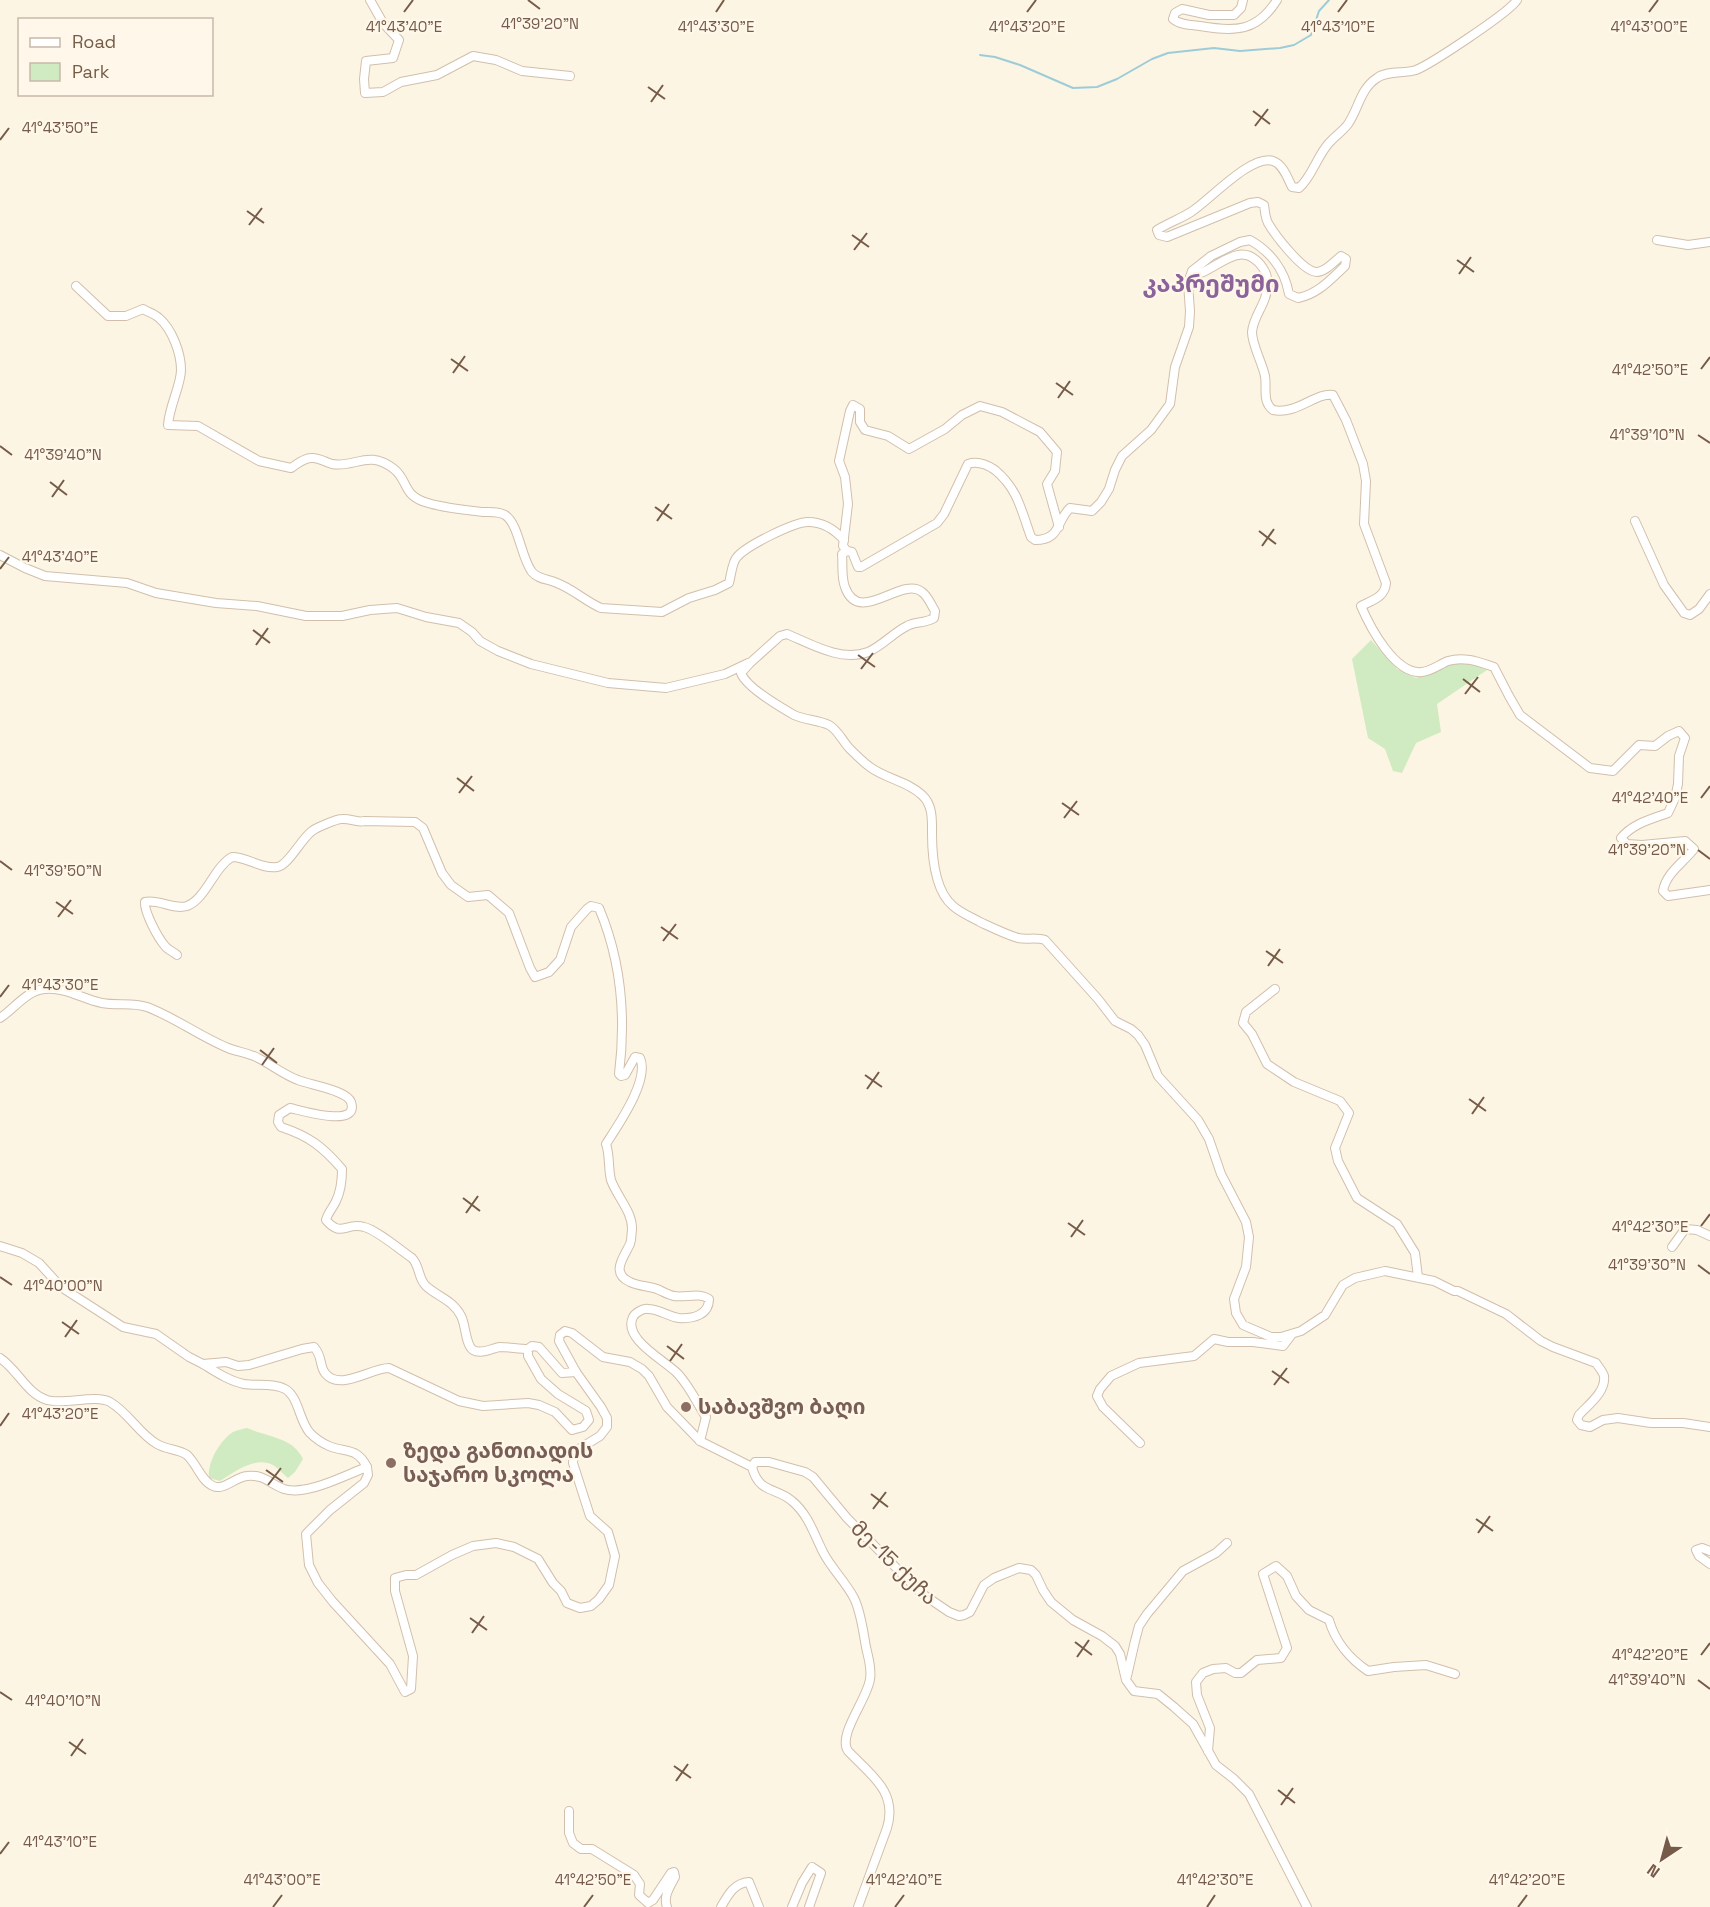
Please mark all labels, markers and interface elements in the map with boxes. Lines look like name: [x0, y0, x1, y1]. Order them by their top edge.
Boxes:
text: 41°39'20"N: [501, 14, 579, 33]
text: 41°43'40"E: [366, 17, 442, 36]
text: 41°43'30"E: [678, 17, 754, 36]
text: 41°43'20"E: [989, 17, 1065, 36]
text: 41°43'10"E: [1301, 17, 1375, 36]
text: 41°43'00"E: [1610, 17, 1688, 36]
legend: [18, 18, 213, 96]
text: Road: [72, 30, 116, 53]
text: Park: [72, 60, 110, 83]
text: 41°43'50"E: [22, 118, 98, 137]
district label: კაპრეშუმი: [1142, 268, 1280, 299]
text: 41°42'50"E: [1612, 360, 1688, 379]
text: 41°39'10"N: [1609, 425, 1685, 444]
text: 41°39'40"N: [24, 445, 102, 464]
text: 41°43'40"E: [22, 547, 98, 566]
text: 41°42'40"E: [1612, 788, 1688, 807]
text: 41°39'20"N: [1608, 840, 1686, 859]
text: 41°39'50"N: [24, 861, 102, 880]
text: 41°43'30"E: [22, 975, 98, 994]
text: 41°42'30"E: [1612, 1217, 1688, 1236]
text: 41°39'30"N: [1608, 1255, 1686, 1274]
text: 41°40'00"N: [23, 1276, 103, 1295]
place label: საბავშვო ბაღი: [698, 1393, 865, 1420]
marker: საბავშვო ბაღი: [679, 1400, 693, 1414]
text: 41°43'20"E: [22, 1404, 98, 1423]
place label: ზედა განთიადის საჯარო სკოლა: [403, 1437, 593, 1488]
marker: ზედა განთიადის საჯარო სკოლა: [384, 1456, 398, 1470]
street label: მე-15 ქუჩა: [845, 1515, 943, 1611]
text: 41°42'20"E: [1612, 1645, 1688, 1664]
text: 41°39'40"N: [1608, 1670, 1686, 1689]
text: 41°40'10"N: [25, 1691, 101, 1710]
north arrow: [1632, 1829, 1692, 1889]
text: 41°43'10"E: [23, 1832, 97, 1851]
text: N: [1643, 1859, 1664, 1882]
text: 41°43'00"E: [243, 1870, 321, 1889]
text: 41°42'50"E: [555, 1870, 631, 1889]
text: 41°42'40"E: [866, 1870, 942, 1889]
text: 41°42'30"E: [1177, 1870, 1253, 1889]
text: 41°42'20"E: [1489, 1870, 1565, 1889]

